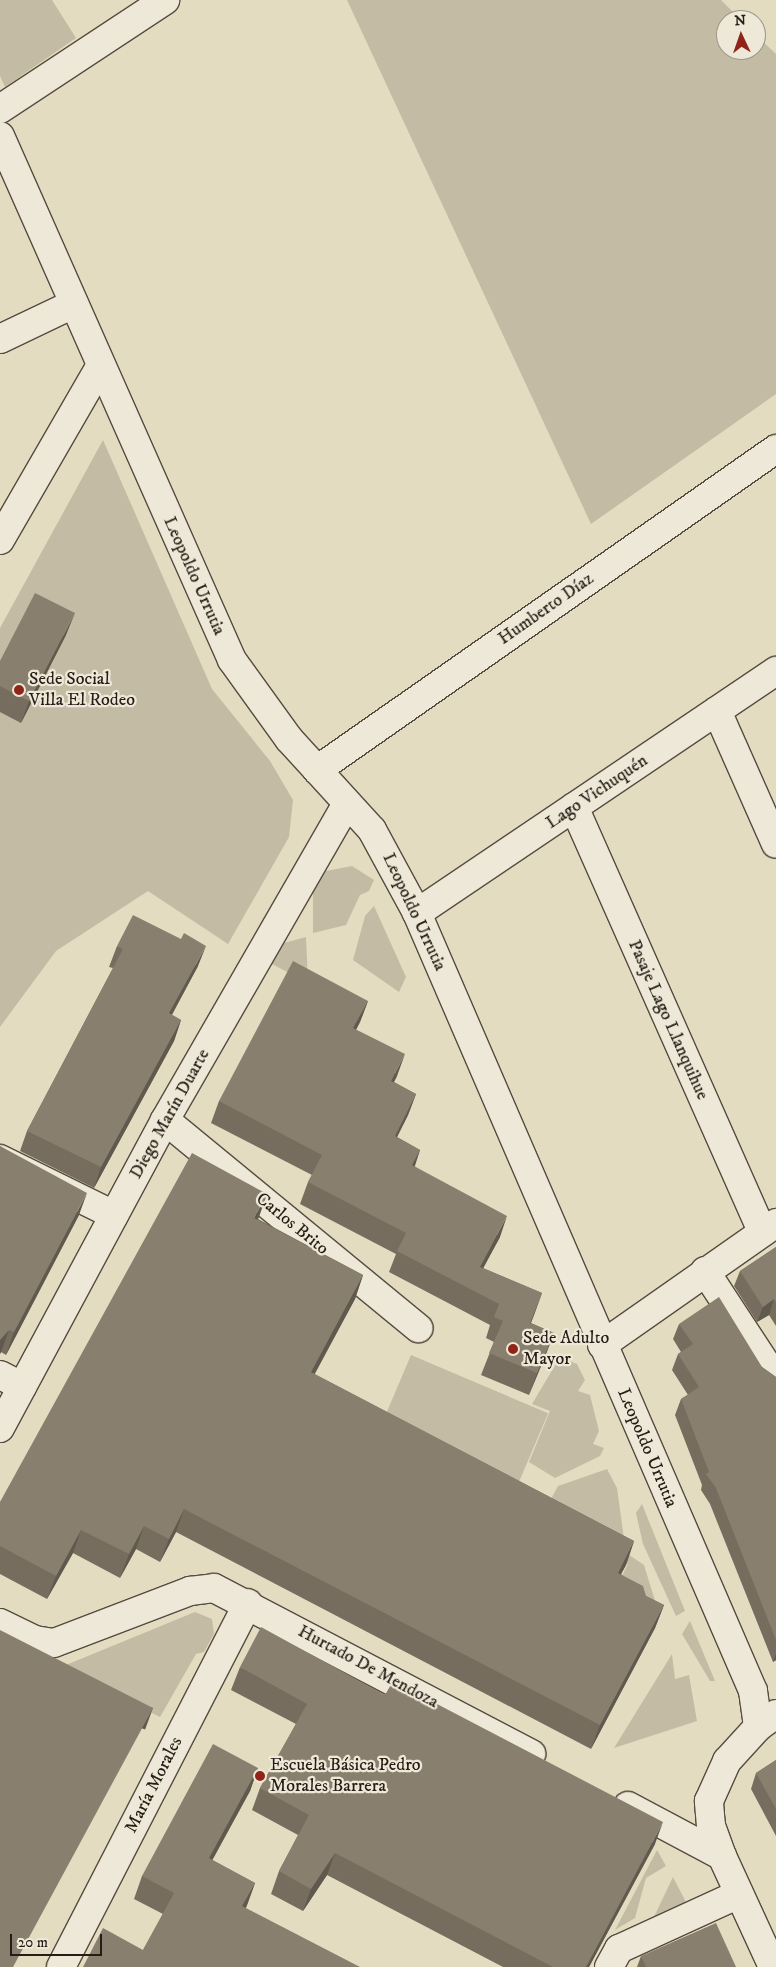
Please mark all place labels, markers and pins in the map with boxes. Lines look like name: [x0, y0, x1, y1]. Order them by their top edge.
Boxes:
place label: Sede Social Villa El Rodeo: [29, 669, 135, 712]
marker: Sede Social Villa El Rodeo: [13, 684, 25, 696]
place label: Sede Adulto Mayor: [523, 1328, 609, 1370]
marker: Sede Adulto Mayor: [507, 1343, 519, 1355]
place label: Escuela Básica Pedro Morales Barrera: [270, 1755, 421, 1798]
marker: Escuela Básica Pedro Morales Barrera: [254, 1770, 266, 1782]

